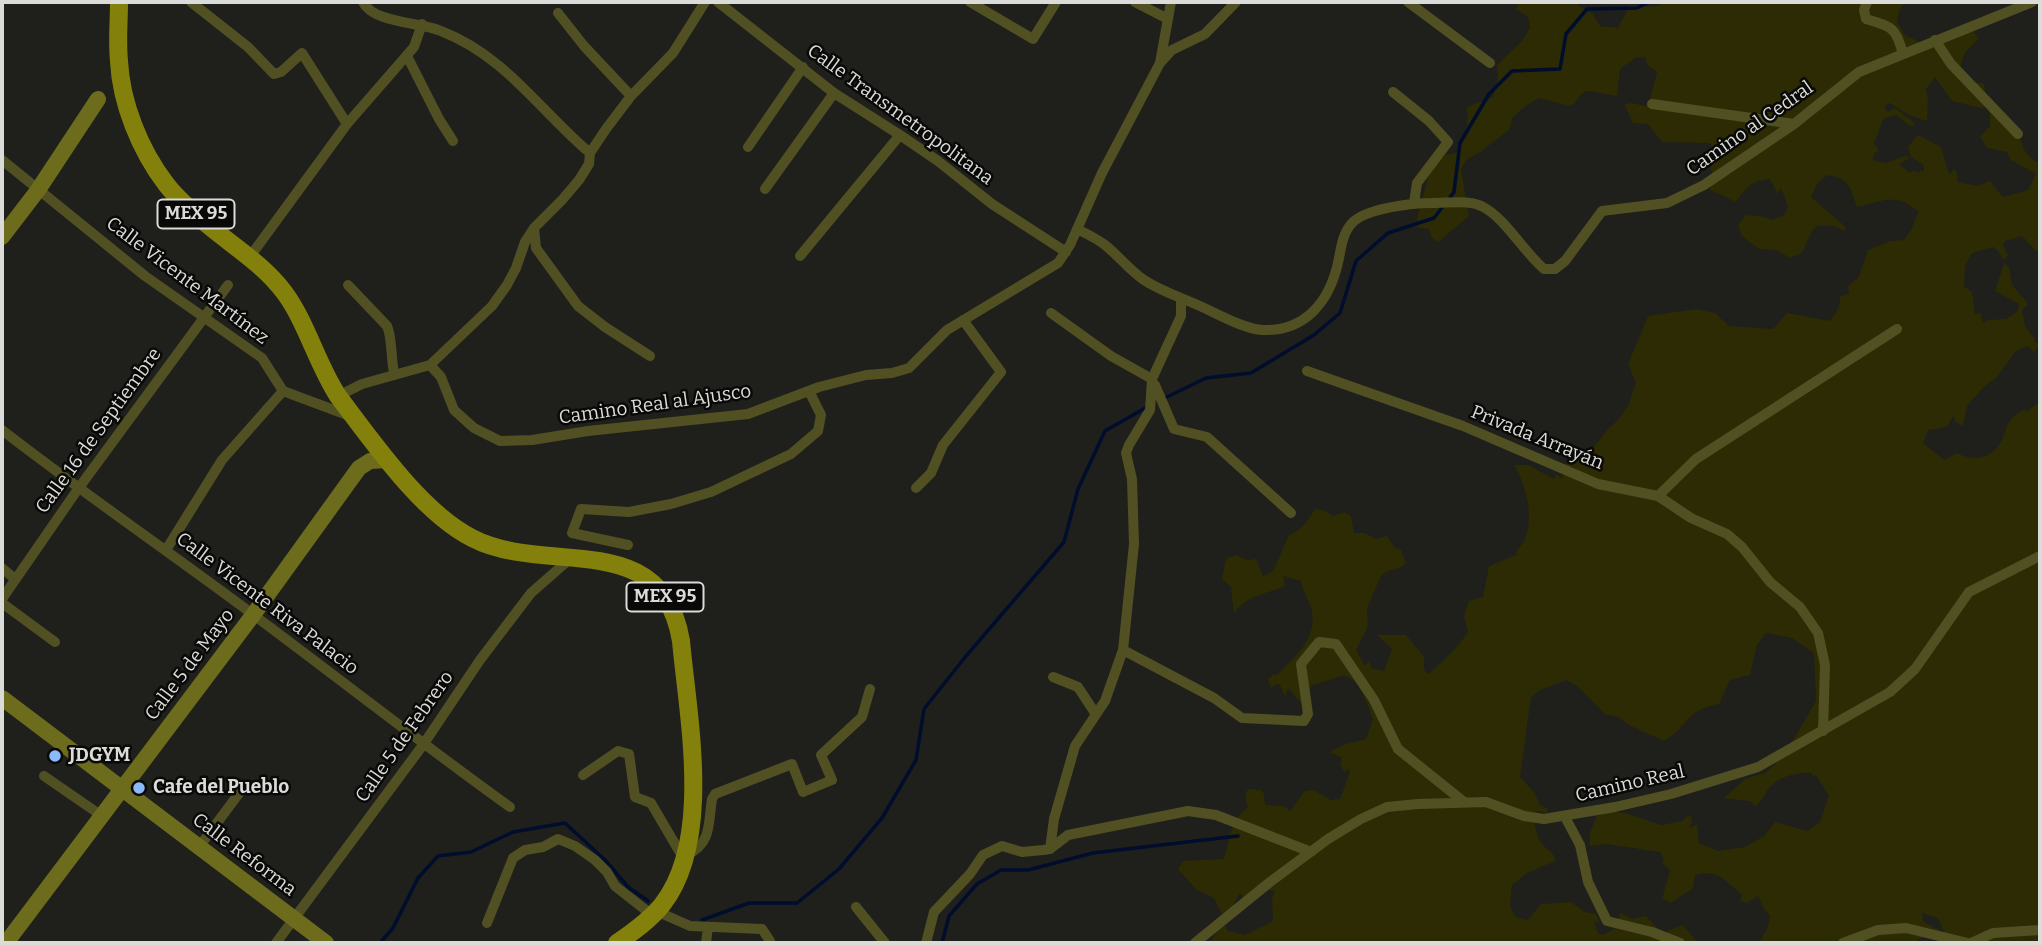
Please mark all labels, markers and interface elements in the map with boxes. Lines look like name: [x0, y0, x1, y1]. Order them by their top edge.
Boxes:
street label: Calle Transmetropolitana: [802, 40, 998, 190]
street label: Camino al Cedral: [1682, 77, 1818, 181]
road number: MEX 95: [158, 200, 234, 229]
street label: Calle Vicente Martínez: [101, 212, 273, 350]
street label: Calle 16 de Septiembre: [31, 344, 167, 518]
street label: Camino Real al Ajusco: [557, 380, 753, 430]
street label: Privada Arrayán: [1467, 401, 1607, 475]
street label: Calle Vicente Riva Palacio: [171, 528, 363, 680]
road number: MEX 95: [626, 582, 704, 612]
street label: Calle 5 de Mayo: [141, 605, 239, 725]
street label: Calle 5 de Febrero: [351, 667, 459, 807]
place label: JDGYM: [69, 745, 130, 767]
marker: JDGYM: [47, 748, 63, 764]
street label: Camino Real: [1573, 760, 1687, 808]
place label: Cafe del Pueblo: [153, 777, 289, 799]
marker: Cafe del Pueblo: [131, 780, 147, 796]
street label: Calle Reforma: [188, 809, 300, 901]

